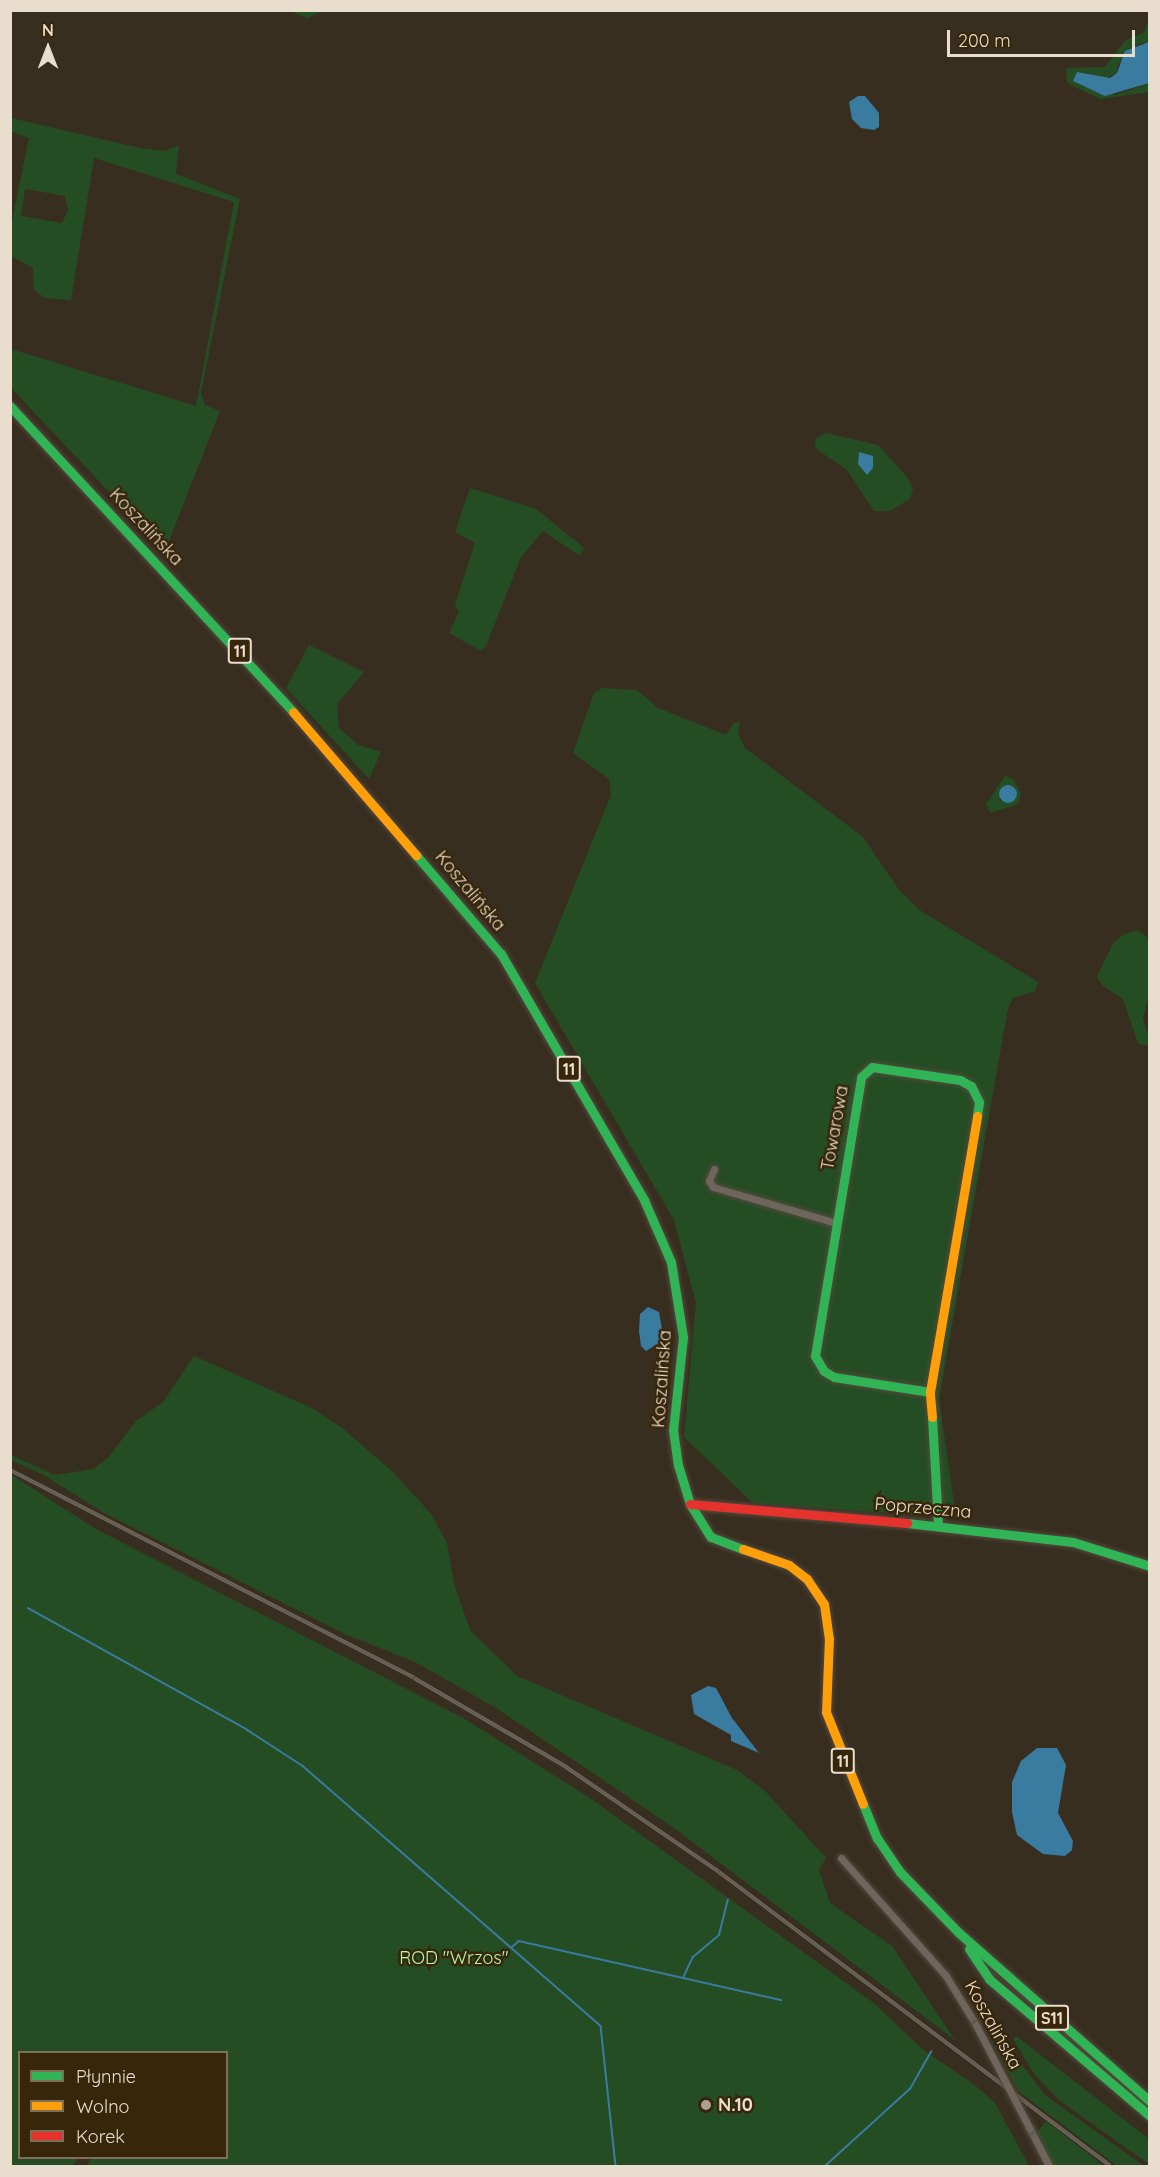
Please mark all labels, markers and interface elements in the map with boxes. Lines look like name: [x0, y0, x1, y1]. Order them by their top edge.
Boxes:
north arrow: [18, 18, 78, 78]
scale bar: [950, 18, 1138, 56]
text: N: [42, 20, 54, 40]
text: 200 m: [958, 29, 1011, 52]
street label: Koszalińska: [105, 484, 187, 570]
road number: 11: [226, 638, 254, 664]
street label: Koszalińska: [430, 847, 510, 935]
road number: 11: [556, 1056, 582, 1082]
street label: Towarowa: [817, 1084, 853, 1172]
street label: Koszalińska: [648, 1329, 676, 1429]
street label: Poprzeczna: [874, 1493, 972, 1523]
road number: 11: [830, 1748, 856, 1774]
park label: ROD "Wrzos": [399, 1947, 509, 1969]
street label: Koszalińska: [960, 1977, 1026, 2073]
road number: S11: [1034, 2005, 1070, 2031]
legend: [18, 2051, 228, 2159]
text: Płynnie: [76, 2065, 136, 2088]
place label: N.10: [718, 2094, 753, 2116]
text: Wolno: [76, 2095, 129, 2118]
marker: N.10: [699, 2098, 713, 2112]
text: Korek: [76, 2125, 125, 2148]

